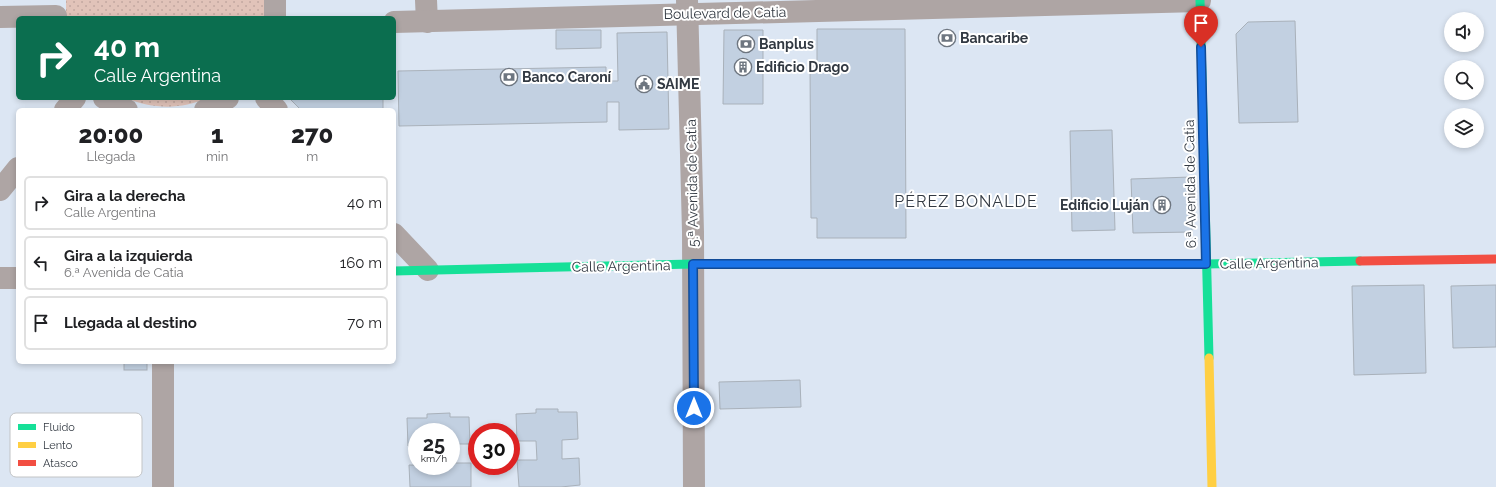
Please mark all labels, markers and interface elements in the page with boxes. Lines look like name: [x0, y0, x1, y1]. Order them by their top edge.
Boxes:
street label: Boulevard de Catia: [663, 4, 787, 22]
pin: [1184, 6, 1218, 47]
icon: arrive: [1190, 12, 1212, 34]
map controls: [1444, 12, 1484, 148]
button: sound: [1444, 12, 1484, 52]
bank icon: Bancaribe: [937, 28, 957, 48]
place label: Bancaribe: [960, 30, 1029, 46]
text: 40 m: [94, 31, 160, 64]
icon: right: [28, 32, 80, 84]
bank icon: Banplus: [736, 34, 756, 54]
place label: Banplus: [759, 36, 814, 52]
building icon: Edificio Drago: [733, 57, 753, 77]
place label: Edificio Drago: [756, 59, 849, 75]
button: search: [1444, 60, 1484, 100]
text: Calle Argentina: [94, 65, 221, 86]
bank icon: Banco Caroní: [499, 67, 519, 87]
place label: Banco Caroní: [522, 69, 612, 85]
public building icon: SAIME: [634, 74, 654, 94]
place label: SAIME: [657, 76, 699, 92]
button: layers: [1444, 108, 1484, 148]
street label: 5.ª Avenida de Catia: [683, 119, 701, 247]
street label: 6.ª Avenida de Catia: [1181, 119, 1199, 249]
text: 20:00: [79, 120, 143, 149]
text: 1: [211, 120, 223, 149]
text: 270: [291, 120, 333, 149]
text: Llegada: [86, 149, 135, 164]
text: min: [206, 149, 228, 164]
text: m: [306, 149, 318, 164]
text: Gira a la derecha: [64, 187, 185, 205]
district label: PÉREZ BONALDE: [894, 191, 1038, 211]
icon: right: [30, 192, 52, 214]
text: 40 m: [347, 194, 382, 212]
building icon: Edificio Luján: [1152, 195, 1172, 215]
place label: Edificio Luján: [1060, 197, 1149, 213]
text: Calle Argentina: [64, 205, 156, 220]
text: Gira a la izquierda: [64, 247, 193, 265]
icon: left: [30, 252, 52, 274]
text: 160 m: [340, 254, 382, 272]
street label: Calle Argentina: [1219, 254, 1319, 272]
street label: Calle Argentina: [571, 257, 671, 275]
text: 6.ª Avenida de Catia: [64, 265, 184, 280]
icon: arrive: [30, 312, 52, 334]
text: Llegada al destino: [64, 314, 197, 332]
text: 70 m: [347, 314, 382, 332]
position arrow: [673, 387, 715, 429]
legend: [10, 413, 142, 477]
text: Fluido: [43, 421, 75, 434]
speed limit sign: 30: [468, 423, 520, 475]
text: 25: [423, 432, 445, 456]
text: Lento: [43, 439, 73, 452]
text: km/h: [421, 453, 447, 464]
text: Atasco: [43, 457, 78, 470]

